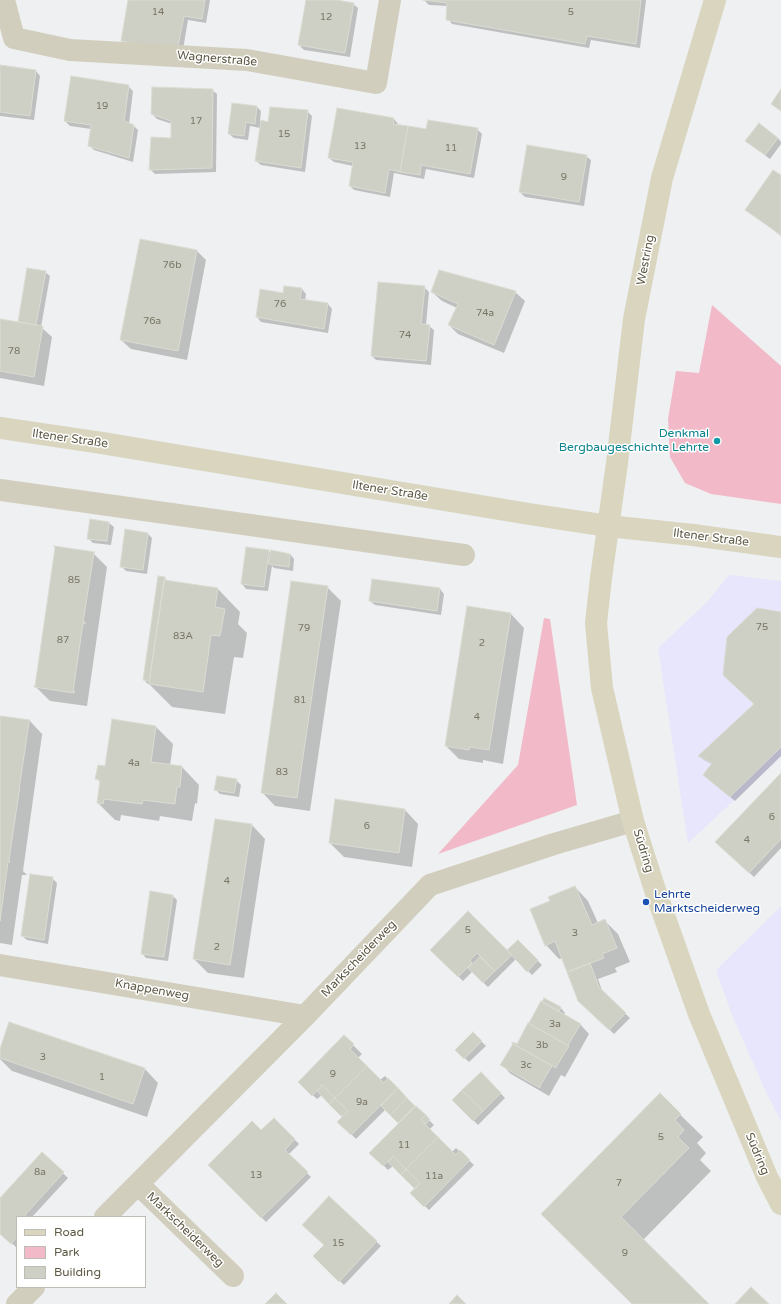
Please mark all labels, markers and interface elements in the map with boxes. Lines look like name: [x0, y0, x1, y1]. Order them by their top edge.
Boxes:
house number: 14: [152, 6, 164, 18]
house number: 5: [568, 6, 574, 18]
house number: 12: [320, 11, 332, 23]
street label: Wagnerstraße: [176, 48, 258, 70]
house number: 19: [96, 100, 108, 112]
house number: 17: [190, 115, 202, 127]
house number: 15: [278, 128, 290, 140]
house number: 13: [354, 140, 366, 152]
house number: 11: [445, 142, 457, 154]
house number: 9: [561, 171, 567, 183]
street label: Westring: [634, 234, 658, 286]
house number: 76b: [163, 259, 181, 271]
house number: 76: [274, 298, 286, 310]
house number: 74a: [476, 307, 494, 319]
house number: 76a: [143, 315, 161, 327]
house number: 74: [399, 329, 411, 341]
house number: 78: [8, 345, 20, 357]
street label: Iltener Straße: [31, 427, 109, 451]
place label: Denkmal Bergbaugeschichte Lehrte: [559, 427, 709, 455]
marker: Denkmal Bergbaugeschichte Lehrte: [712, 436, 722, 446]
street label: Iltener Straße: [351, 478, 429, 504]
street label: Iltener Straße: [672, 526, 750, 550]
house number: 85: [68, 574, 80, 586]
house number: 75: [756, 621, 768, 633]
house number: 79: [298, 622, 310, 634]
house number: 83A: [173, 630, 193, 642]
house number: 87: [57, 634, 69, 646]
house number: 2: [479, 637, 485, 649]
house number: 81: [294, 694, 306, 706]
house number: 4: [474, 711, 480, 723]
house number: 4a: [128, 757, 140, 769]
house number: 83: [276, 766, 288, 778]
house number: 6: [769, 811, 775, 823]
house number: 6: [364, 820, 370, 832]
street label: Südring: [630, 828, 656, 874]
house number: 4: [744, 834, 750, 846]
house number: 4: [224, 875, 230, 887]
place label: Lehrte Marktscheiderweg: [654, 888, 760, 916]
marker: Lehrte Marktscheiderweg: [641, 897, 651, 907]
street label: Markscheiderweg: [319, 918, 399, 1000]
house number: 5: [465, 924, 471, 936]
house number: 3: [572, 927, 578, 939]
house number: 2: [214, 941, 220, 953]
street label: Knappenweg: [114, 976, 190, 1004]
house number: 3a: [549, 1018, 561, 1030]
house number: 3b: [536, 1039, 548, 1051]
house number: 3: [40, 1051, 46, 1063]
house number: 3c: [520, 1059, 532, 1071]
house number: 9: [330, 1068, 336, 1080]
house number: 1: [99, 1071, 105, 1083]
house number: 9a: [356, 1096, 368, 1108]
house number: 5: [658, 1131, 664, 1143]
street label: Südring: [742, 1131, 772, 1177]
house number: 11: [398, 1139, 410, 1151]
house number: 8a: [34, 1166, 46, 1178]
house number: 13: [250, 1169, 262, 1181]
house number: 11a: [425, 1170, 443, 1182]
house number: 7: [616, 1177, 622, 1189]
street label: Markscheiderweg: [144, 1190, 226, 1270]
legend: [16, 1216, 146, 1288]
text: Road: [54, 1225, 84, 1239]
house number: 15: [332, 1237, 344, 1249]
text: Park: [54, 1245, 80, 1259]
house number: 9: [622, 1247, 628, 1259]
text: Building: [54, 1265, 101, 1279]

